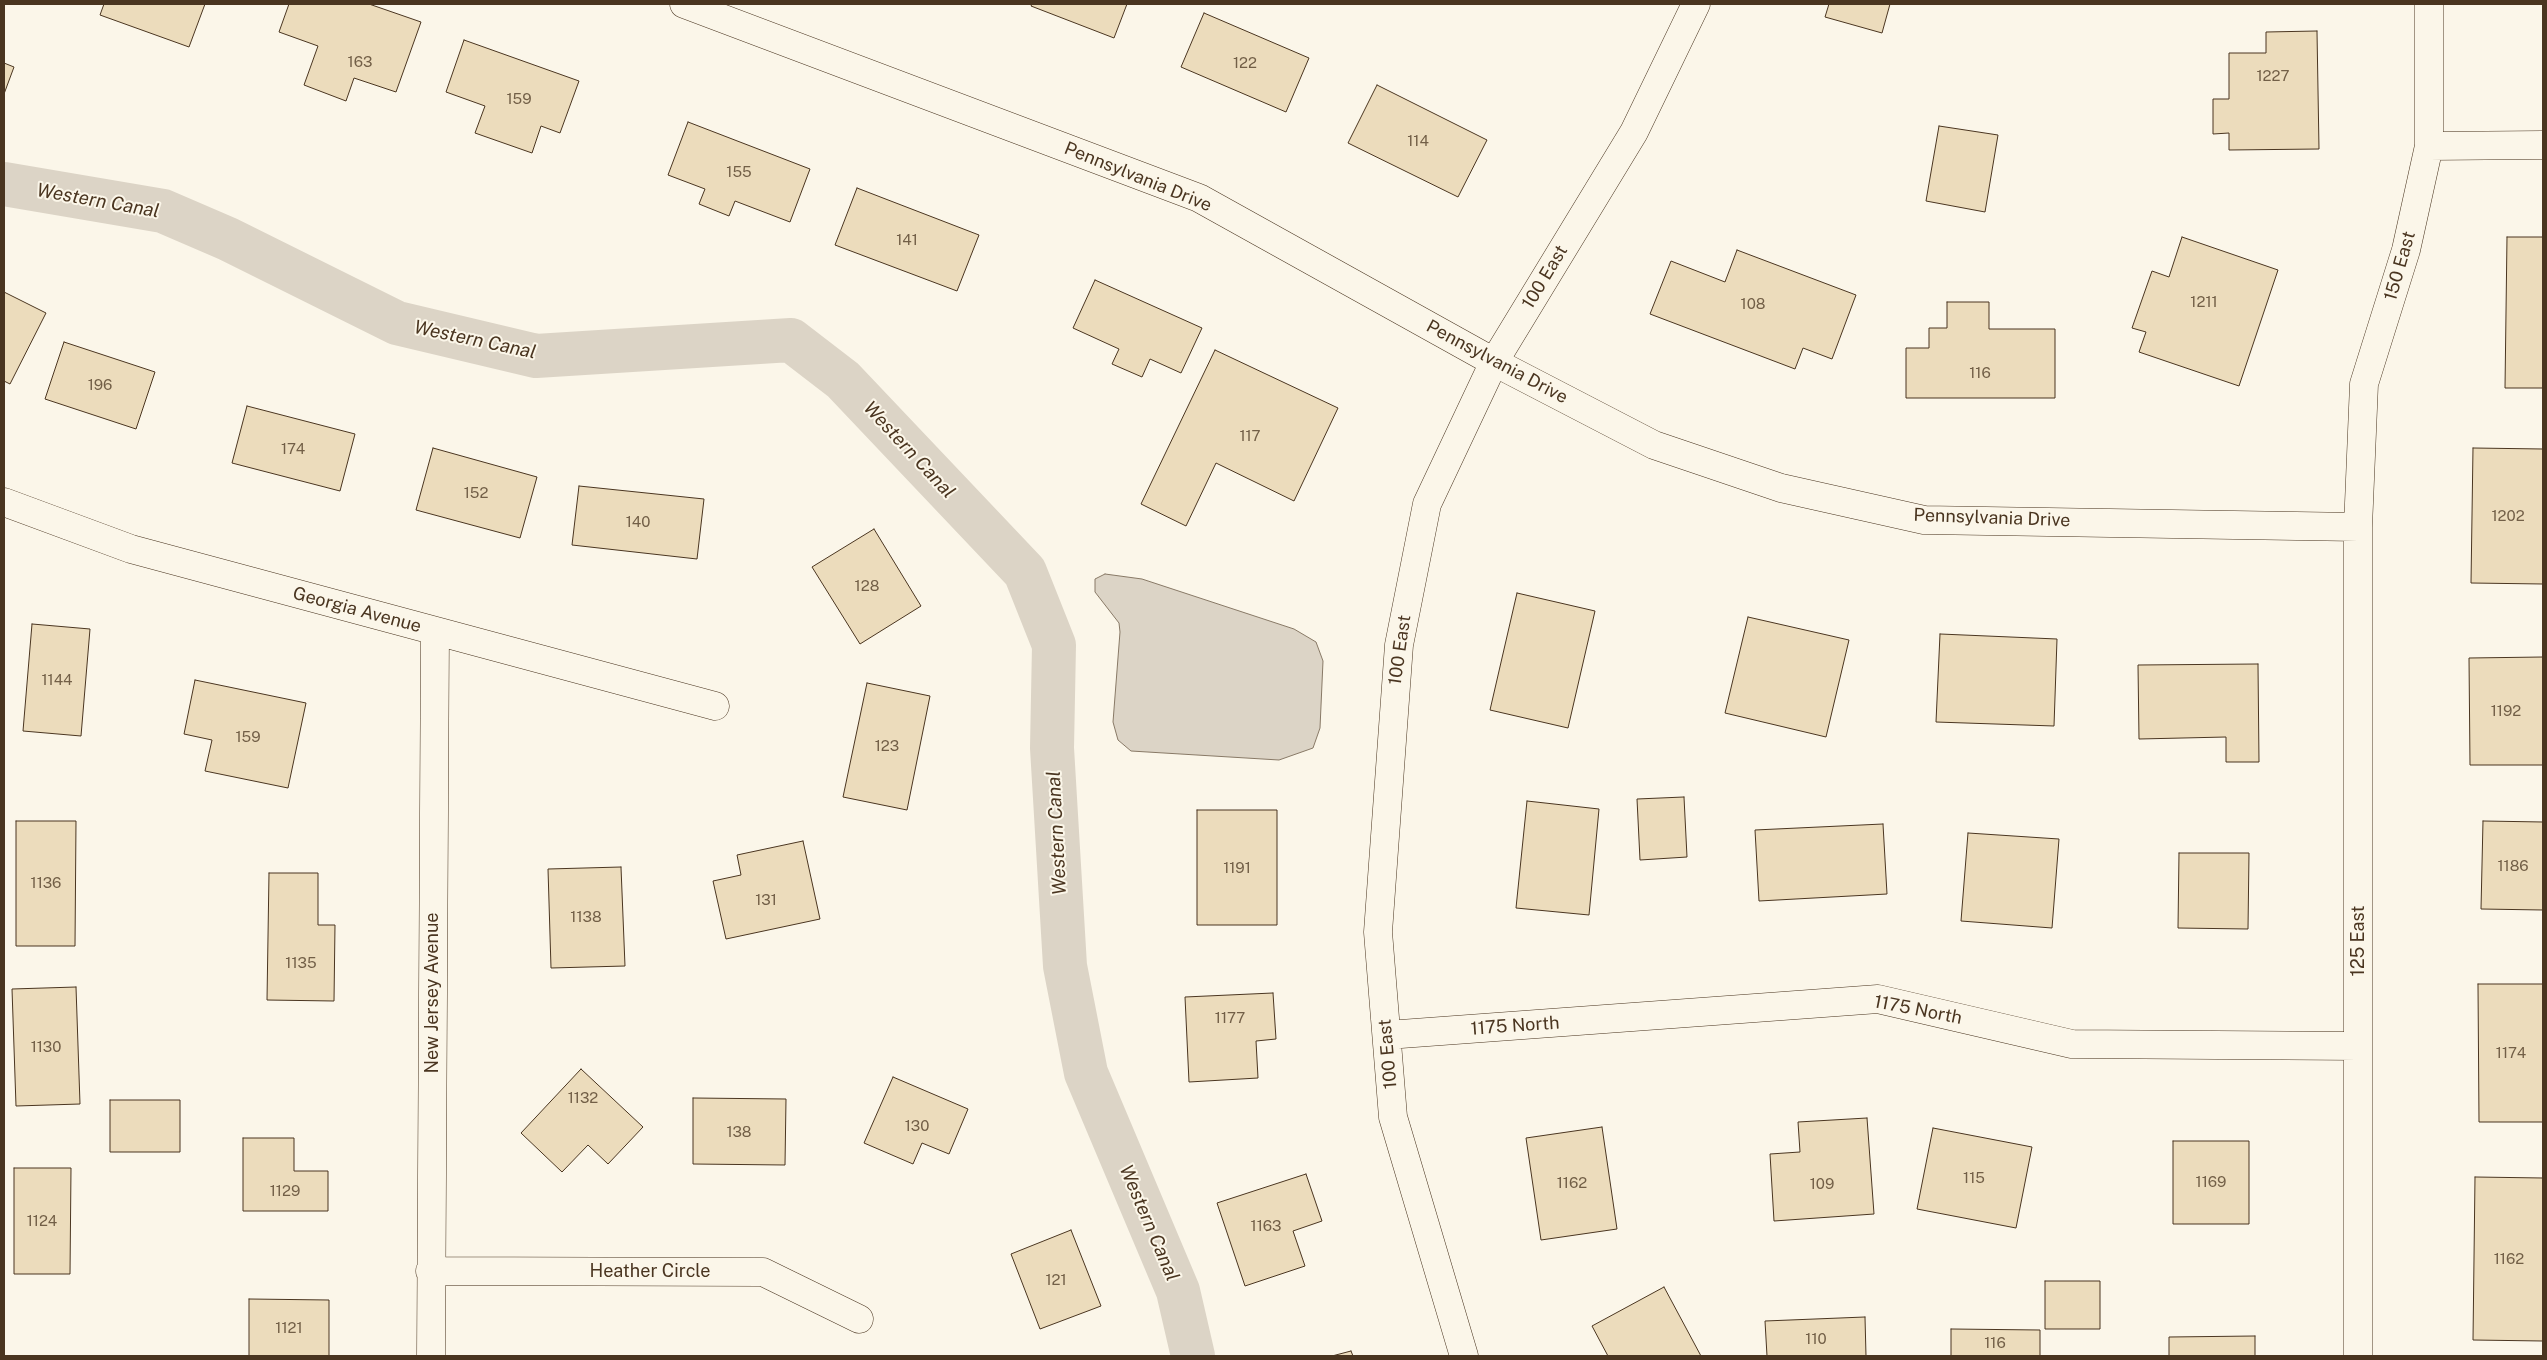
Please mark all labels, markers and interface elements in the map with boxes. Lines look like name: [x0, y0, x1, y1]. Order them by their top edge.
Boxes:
house number: 163: [348, 53, 372, 71]
house number: 122: [1233, 54, 1257, 72]
house number: 1227: [2257, 67, 2289, 85]
house number: 159: [506, 90, 532, 108]
house number: 114: [1407, 132, 1429, 150]
street label: Pennsylvania Drive: [1061, 138, 1215, 216]
house number: 155: [726, 163, 752, 181]
water label: Western Canal: [35, 179, 161, 223]
street label: 150 East: [2380, 229, 2420, 303]
house number: 141: [896, 231, 918, 249]
street label: 100 East: [1518, 241, 1572, 313]
house number: 1211: [2190, 293, 2218, 311]
house number: 108: [1741, 295, 1765, 313]
water label: Western Canal: [412, 316, 538, 364]
street label: Pennsylvania Drive: [1423, 316, 1571, 408]
house number: 116: [1969, 364, 1991, 382]
house number: 196: [88, 376, 112, 394]
water label: Western Canal: [858, 397, 960, 503]
house number: 117: [1239, 427, 1261, 445]
house number: 174: [281, 440, 305, 458]
house number: 152: [464, 484, 488, 502]
street label: Pennsylvania Drive: [1913, 504, 2071, 532]
house number: 1202: [2491, 507, 2525, 525]
house number: 140: [626, 513, 650, 531]
house number: 128: [855, 577, 879, 595]
street label: Georgia Avenue: [290, 582, 424, 638]
street label: 100 East: [1384, 614, 1416, 686]
house number: 1144: [41, 671, 73, 689]
house number: 1192: [2491, 702, 2521, 720]
house number: 159: [235, 728, 261, 746]
house number: 123: [875, 737, 899, 755]
water label: Western Canal: [1042, 770, 1072, 896]
house number: 1186: [2497, 857, 2529, 875]
house number: 1191: [1223, 859, 1251, 877]
house number: 1136: [31, 874, 61, 892]
house number: 131: [755, 891, 777, 909]
street label: 125 East: [2347, 906, 2369, 976]
house number: 1138: [570, 908, 602, 926]
street label: New Jersey Avenue: [421, 912, 443, 1074]
house number: 1135: [285, 954, 317, 972]
street label: 1175 North: [1872, 991, 1964, 1029]
house number: 1177: [1215, 1009, 1245, 1027]
street label: 1175 North: [1470, 1012, 1560, 1040]
street label: 100 East: [1374, 1018, 1402, 1090]
house number: 1130: [31, 1038, 61, 1056]
house number: 1174: [2496, 1044, 2526, 1062]
house number: 1132: [568, 1089, 598, 1107]
house number: 130: [905, 1117, 929, 1135]
house number: 138: [726, 1123, 752, 1141]
water label: Western Canal: [1114, 1161, 1184, 1285]
house number: 115: [1963, 1169, 1985, 1187]
house number: 1169: [2196, 1173, 2226, 1191]
house number: 1162: [1557, 1174, 1587, 1192]
house number: 109: [1810, 1175, 1834, 1193]
house number: 1129: [270, 1182, 300, 1200]
house number: 1124: [27, 1212, 57, 1230]
house number: 1163: [1251, 1217, 1281, 1235]
house number: 1162: [2494, 1250, 2524, 1268]
street label: Heather Circle: [589, 1260, 711, 1282]
house number: 121: [1045, 1271, 1067, 1289]
house number: 1121: [275, 1319, 303, 1337]
house number: 110: [1805, 1330, 1827, 1348]
house number: 116: [1984, 1334, 2006, 1352]

